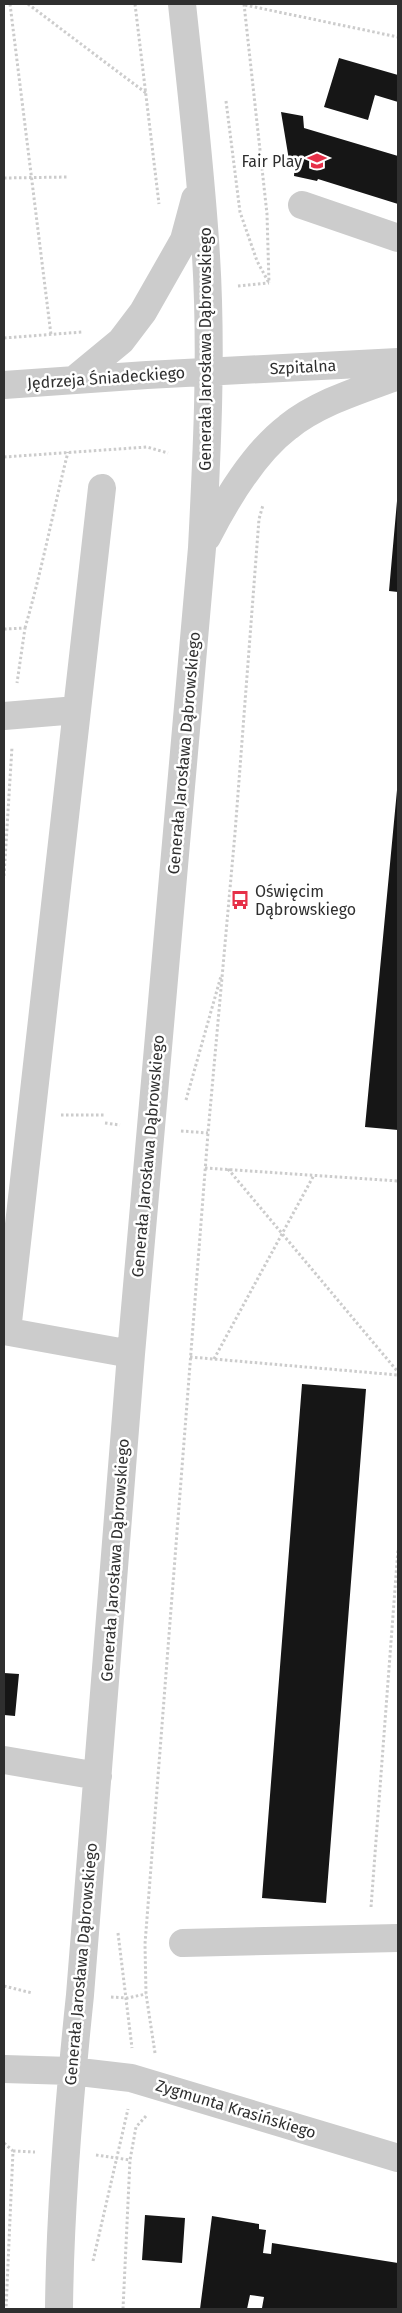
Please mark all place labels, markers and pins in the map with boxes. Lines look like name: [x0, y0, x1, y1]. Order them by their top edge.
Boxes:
school or university icon: Fair Play: [306, 150, 328, 172]
place label: Fair Play: [241, 152, 302, 171]
place label: Oświęcim Dąbrowskiego: [255, 882, 356, 920]
bus stop icon: Oświęcim Dąbrowskiego: [229, 889, 251, 911]

